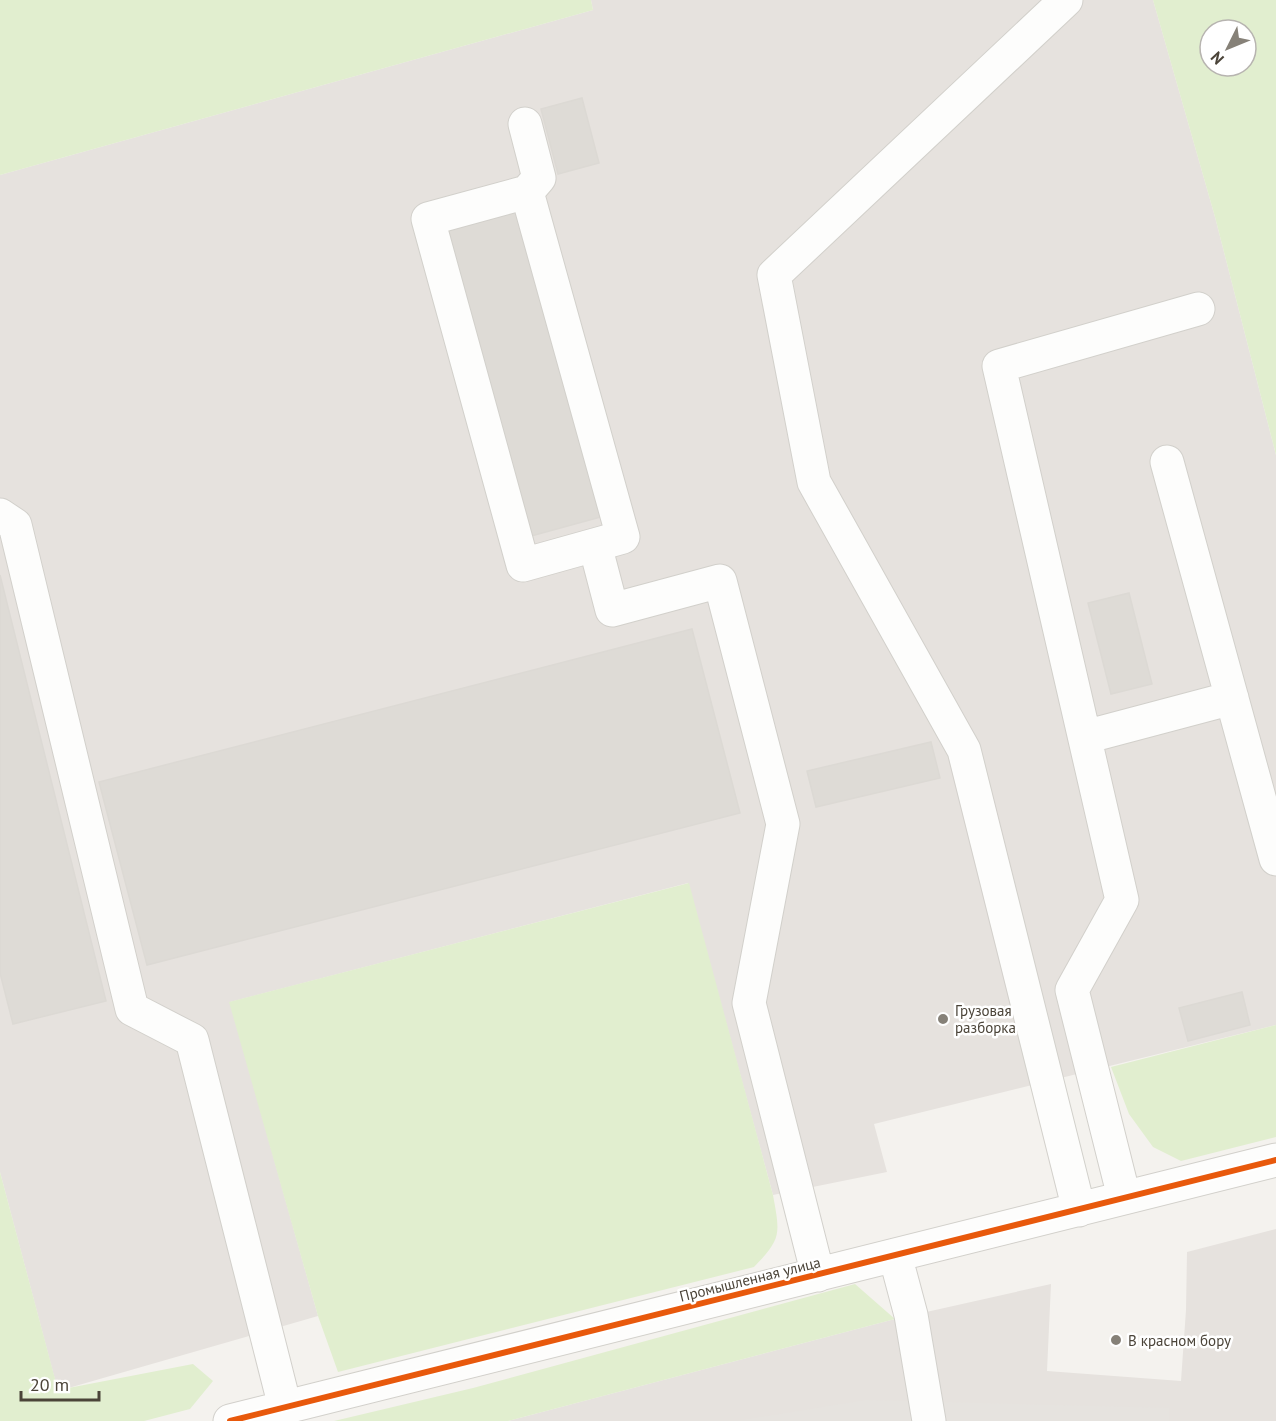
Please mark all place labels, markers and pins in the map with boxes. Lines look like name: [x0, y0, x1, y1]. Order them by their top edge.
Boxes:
place label: Грузовая разборка: [955, 1001, 1016, 1037]
marker: Грузовая разборка: [936, 1012, 950, 1026]
place label: В красном бору: [1128, 1331, 1231, 1350]
marker: В красном бору: [1109, 1333, 1123, 1347]

